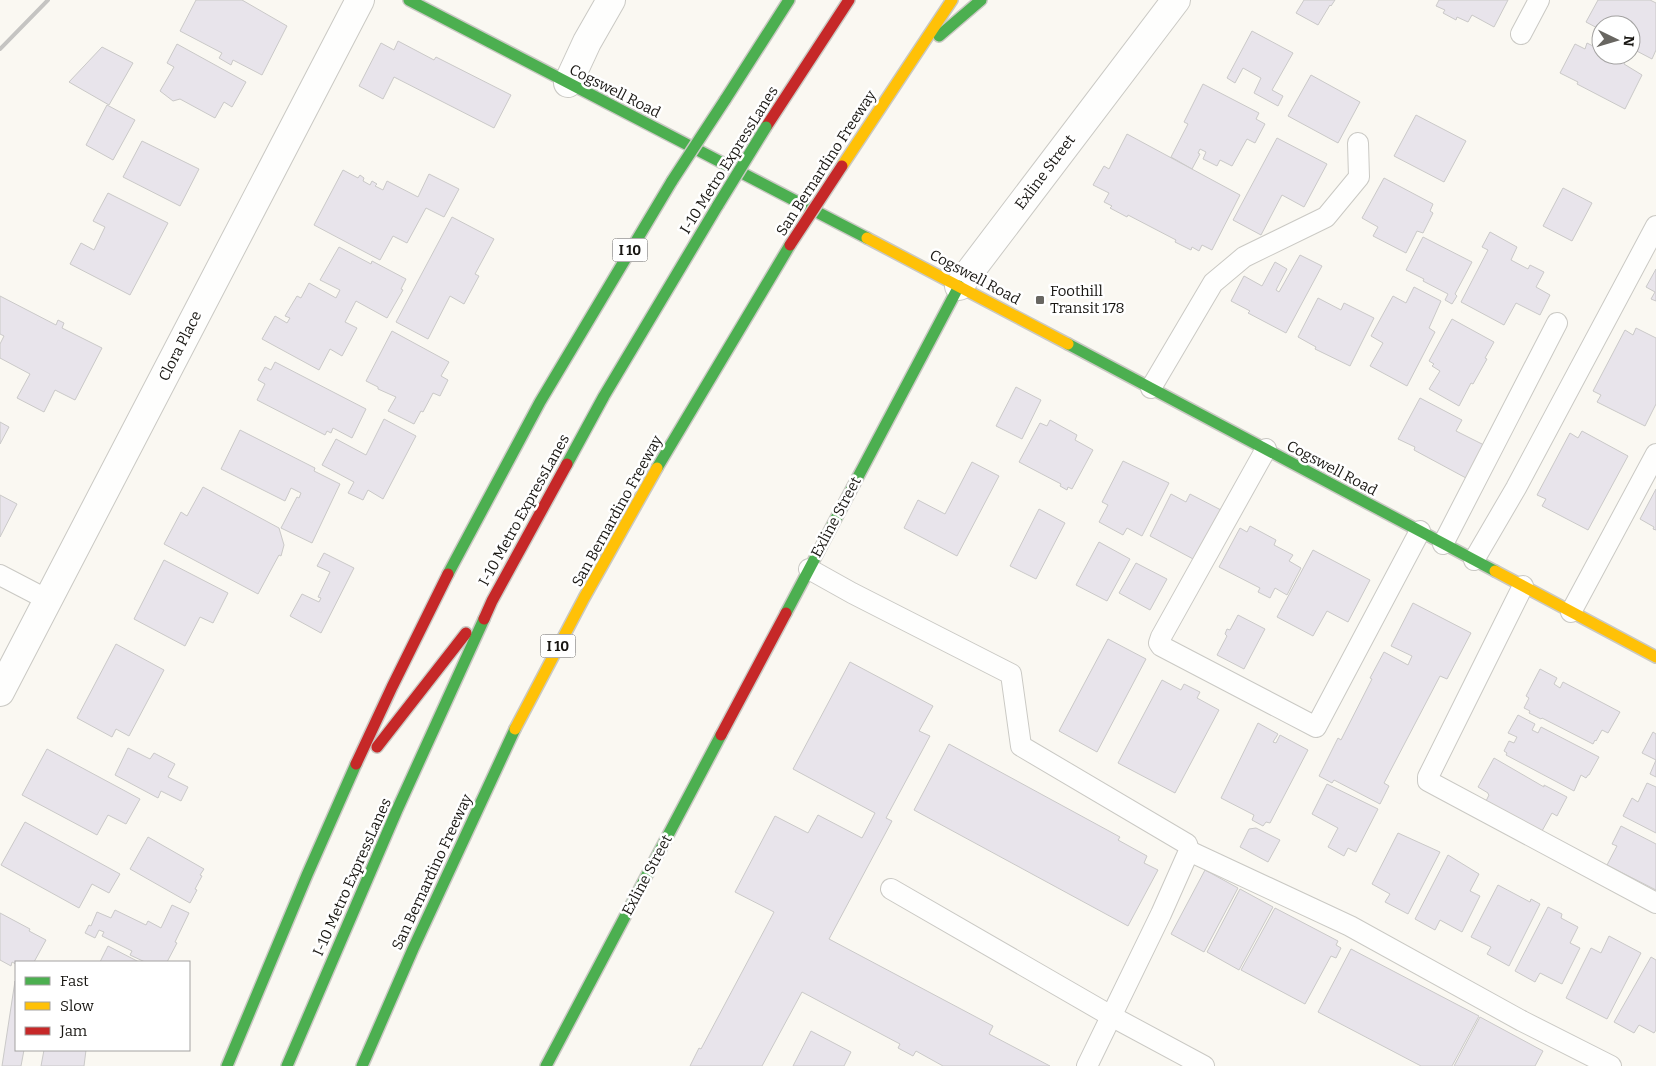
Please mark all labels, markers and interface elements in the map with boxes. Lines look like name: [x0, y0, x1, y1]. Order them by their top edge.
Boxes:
north arrow: [1591, 15, 1641, 65]
text: N: [1619, 35, 1637, 47]
street label: Cogswell Road: [566, 60, 664, 122]
street label: I-10 Metro ExpressLanes: [676, 83, 782, 237]
street label: San Bernardino Freeway: [772, 87, 880, 239]
street label: Exline Street: [1011, 131, 1079, 213]
road number: I 10: [612, 238, 648, 262]
street label: Cogswell Road: [927, 246, 1023, 308]
place label: Foothill Transit 178: [1050, 282, 1125, 317]
marker: Foothill Transit 178: [1034, 294, 1046, 306]
street label: Clora Place: [155, 308, 205, 384]
street label: I-10 Metro ExpressLanes: [475, 431, 573, 589]
street label: San Bernardino Freeway: [568, 432, 666, 590]
street label: Cogswell Road: [1284, 437, 1380, 499]
street label: Exline Street: [807, 473, 865, 560]
road number: I 10: [540, 634, 576, 658]
street label: San Bernardino Freeway: [388, 791, 476, 953]
street label: I-10 Metro ExpressLanes: [309, 795, 395, 959]
street label: Exline Street: [618, 831, 676, 918]
legend: [15, 961, 190, 1051]
text: Fast: [60, 972, 89, 990]
text: Slow: [60, 997, 95, 1015]
text: Jam: [59, 1022, 88, 1040]

